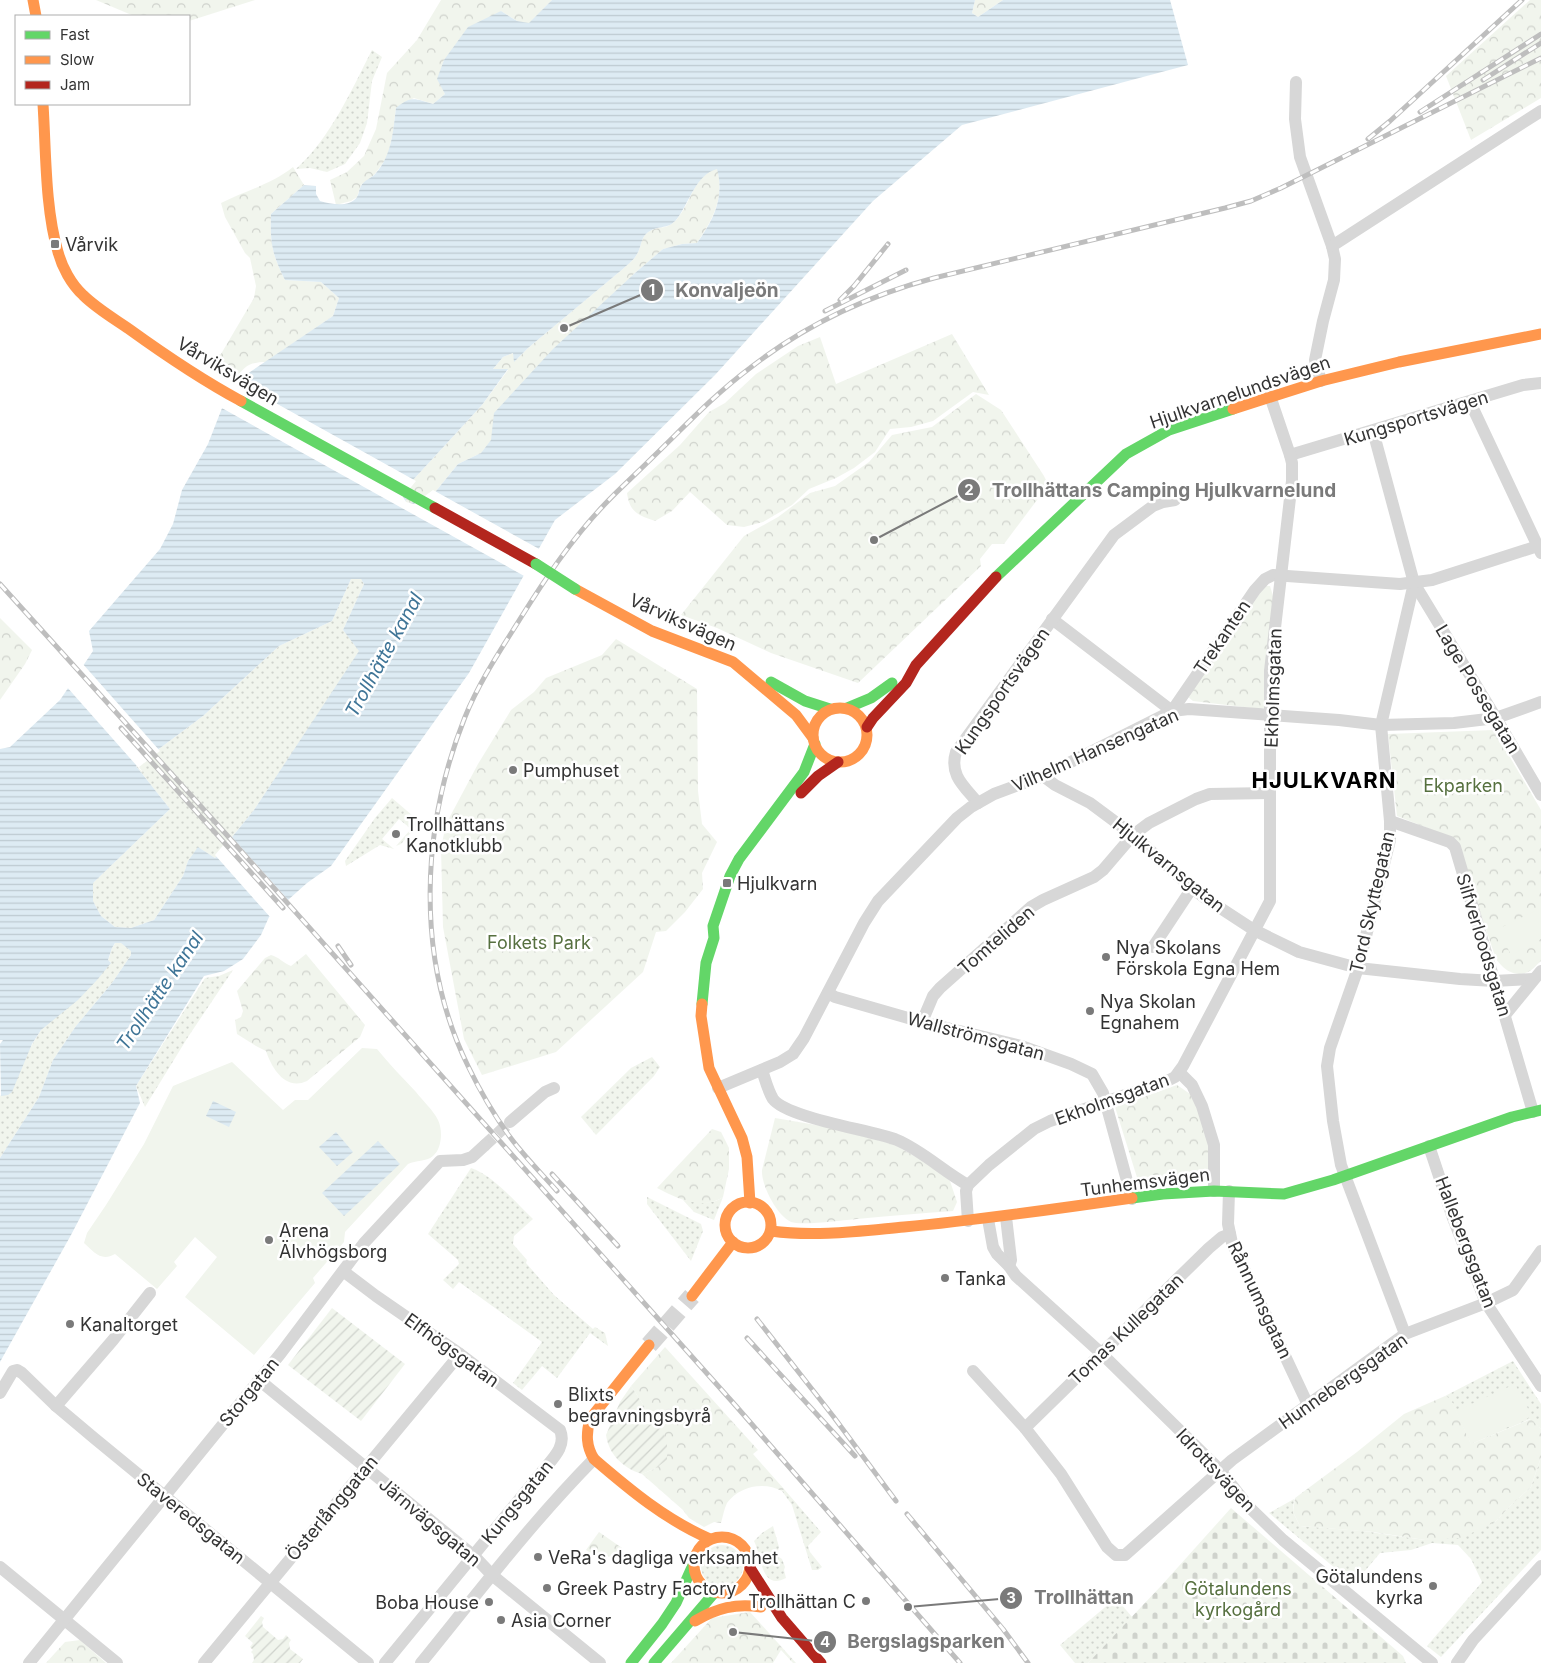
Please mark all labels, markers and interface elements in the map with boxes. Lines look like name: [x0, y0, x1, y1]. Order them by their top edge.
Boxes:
legend: [15, 15, 190, 105]
text: Fast: [60, 25, 90, 44]
text: Slow: [60, 50, 94, 69]
text: Jam: [60, 75, 90, 94]
place label: Vårvik: [65, 234, 118, 255]
marker: Vårvik: [49, 238, 61, 250]
callout: Konvaljeön: [640, 273, 788, 307]
text: Konvaljeön: [675, 279, 779, 302]
text: 1: [649, 280, 655, 299]
street label: Vårviksvägen: [173, 332, 283, 410]
street label: Hjulkvarnelundsvägen: [1147, 351, 1333, 433]
street label: Kungsportsvägen: [1341, 386, 1491, 450]
callout: Trollhättans Camping Hjulkvarnelund: [956, 473, 1346, 507]
text: Trollhättans Camping Hjulkvarnelund: [992, 479, 1336, 502]
text: 2: [964, 480, 974, 499]
water label: Trollhätte kanal: [340, 588, 428, 721]
street label: Vårviksvägen: [626, 589, 740, 655]
street label: Trekanten: [1190, 596, 1254, 678]
street label: Lage Possegatan: [1431, 621, 1525, 757]
street label: Kungsportsvägen: [950, 624, 1054, 758]
street label: Ekholmsgatan: [1260, 628, 1286, 748]
street label: Vilhelm Hansengatan: [1008, 704, 1182, 796]
place label: Pumphuset: [523, 760, 619, 781]
marker: Pumphuset: [507, 764, 519, 776]
district label: HJULKVARN: [1252, 767, 1397, 793]
park label: Ekparken: [1423, 775, 1503, 796]
street label: Hjulkvarnsgatan: [1109, 813, 1229, 917]
place label: Trollhättans Kanotklubb: [406, 814, 505, 856]
marker: Trollhättans Kanotklubb: [390, 828, 402, 840]
street label: Tord Skyttegatan: [1345, 829, 1399, 975]
street label: Silfverloodsgatan: [1452, 871, 1516, 1019]
place label: Hjulkvarn: [737, 873, 817, 894]
marker: Hjulkvarn: [721, 877, 733, 889]
street label: Tomteliden: [954, 901, 1038, 979]
water label: Trollhätte kanal: [112, 927, 209, 1055]
park label: Folkets Park: [487, 932, 591, 953]
place label: Nya Skolans Förskola Egna Hem: [1116, 937, 1280, 979]
marker: Nya Skolans Förskola Egna Hem: [1100, 951, 1112, 963]
place label: Nya Skolan Egnahem: [1100, 991, 1196, 1033]
marker: Nya Skolan Egnahem: [1084, 1005, 1096, 1017]
street label: Wallströmsgatan: [905, 1008, 1047, 1064]
street label: Ekholmsgatan: [1052, 1069, 1172, 1129]
street label: Tunhemsvägen: [1079, 1164, 1211, 1200]
street label: Hallebergsgatan: [1431, 1173, 1501, 1311]
place label: Arena Älvhögsborg: [279, 1220, 387, 1262]
marker: Arena Älvhögsborg: [263, 1234, 275, 1246]
street label: Rånnumsgatan: [1224, 1238, 1296, 1362]
place label: Tanka: [955, 1268, 1006, 1289]
street label: Tomas Kullegatan: [1065, 1269, 1187, 1389]
marker: Tanka: [939, 1272, 951, 1284]
street label: Elfhögsgatan: [401, 1309, 503, 1391]
place label: Kanaltorget: [80, 1314, 178, 1335]
marker: Kanaltorget: [64, 1318, 76, 1330]
street label: Hunnebergsgatan: [1275, 1329, 1411, 1433]
street label: Storgatan: [215, 1353, 283, 1431]
place label: Blixts begravningsbyrå: [568, 1384, 711, 1426]
marker: Blixts begravningsbyrå: [552, 1398, 564, 1410]
street label: Idrottsvägen: [1172, 1424, 1260, 1516]
street label: Österlånggatan: [281, 1451, 382, 1565]
street label: Kungsgatan: [477, 1456, 557, 1548]
street label: Staveredsgatan: [133, 1468, 249, 1568]
street label: Järnvägsgatan: [375, 1473, 485, 1571]
place label: VeRa's dagliga verksamhet: [548, 1547, 778, 1568]
marker: VeRa's dagliga verksamhet: [532, 1551, 544, 1563]
place label: Götalundens kyrka: [1315, 1566, 1423, 1608]
place label: Greek Pastry Factory: [557, 1578, 736, 1599]
park label: Götalundens kyrkogård: [1184, 1578, 1292, 1620]
marker: Götalundens kyrka: [1427, 1580, 1439, 1592]
callout: Trollhättan: [999, 1581, 1144, 1615]
marker: Greek Pastry Factory: [541, 1582, 553, 1594]
text: Trollhättan: [1034, 1586, 1134, 1609]
text: 3: [1006, 1588, 1016, 1607]
place label: Trollhättan C: [748, 1591, 856, 1612]
place label: Boba House: [375, 1592, 479, 1613]
marker: Trollhättan C: [860, 1595, 872, 1607]
marker: Boba House: [483, 1596, 495, 1608]
place label: Asia Corner: [511, 1610, 612, 1631]
marker: Asia Corner: [495, 1614, 507, 1626]
callout: Bergslagsparken: [813, 1625, 1015, 1659]
text: Bergslagsparken: [847, 1630, 1005, 1653]
text: 4: [820, 1632, 830, 1651]

